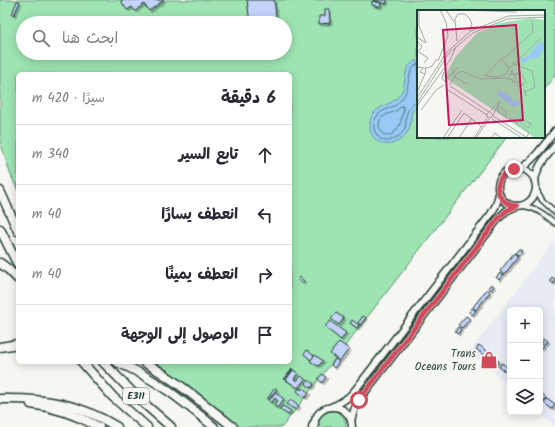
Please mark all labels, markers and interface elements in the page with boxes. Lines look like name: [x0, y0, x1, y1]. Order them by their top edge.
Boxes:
inset map: [417, 10, 545, 138]
search box: [16, 16, 292, 60]
icon: search: [30, 27, 52, 49]
text: ابحث هنا: [62, 27, 118, 51]
text: 6 دقيقة: [221, 85, 276, 112]
text: سيرًا · 420 m: [32, 88, 105, 109]
text: تابع السير: [179, 143, 238, 167]
text: 340 m: [32, 144, 69, 165]
icon: ahead: [254, 144, 276, 166]
route end: [505, 160, 523, 178]
text: انعطف يسارًا: [161, 203, 238, 227]
text: 40 m: [32, 204, 61, 225]
icon: left: [254, 204, 276, 226]
text: انعطف يمينًا: [165, 263, 238, 287]
text: 40 m: [32, 264, 61, 285]
icon: right: [254, 264, 276, 286]
map controls: [507, 307, 543, 415]
button: +: [507, 307, 543, 343]
text: الوصول إلى الوجهة: [121, 323, 238, 347]
icon: arrive: [254, 324, 276, 346]
button: −: [507, 343, 543, 379]
place label: Trans Oceans Tours: [415, 345, 476, 376]
shop icon: Trans Oceans Tours: [479, 350, 499, 370]
button: layers: [507, 379, 543, 415]
road number: E311: [123, 388, 149, 404]
route start: [350, 391, 368, 409]

